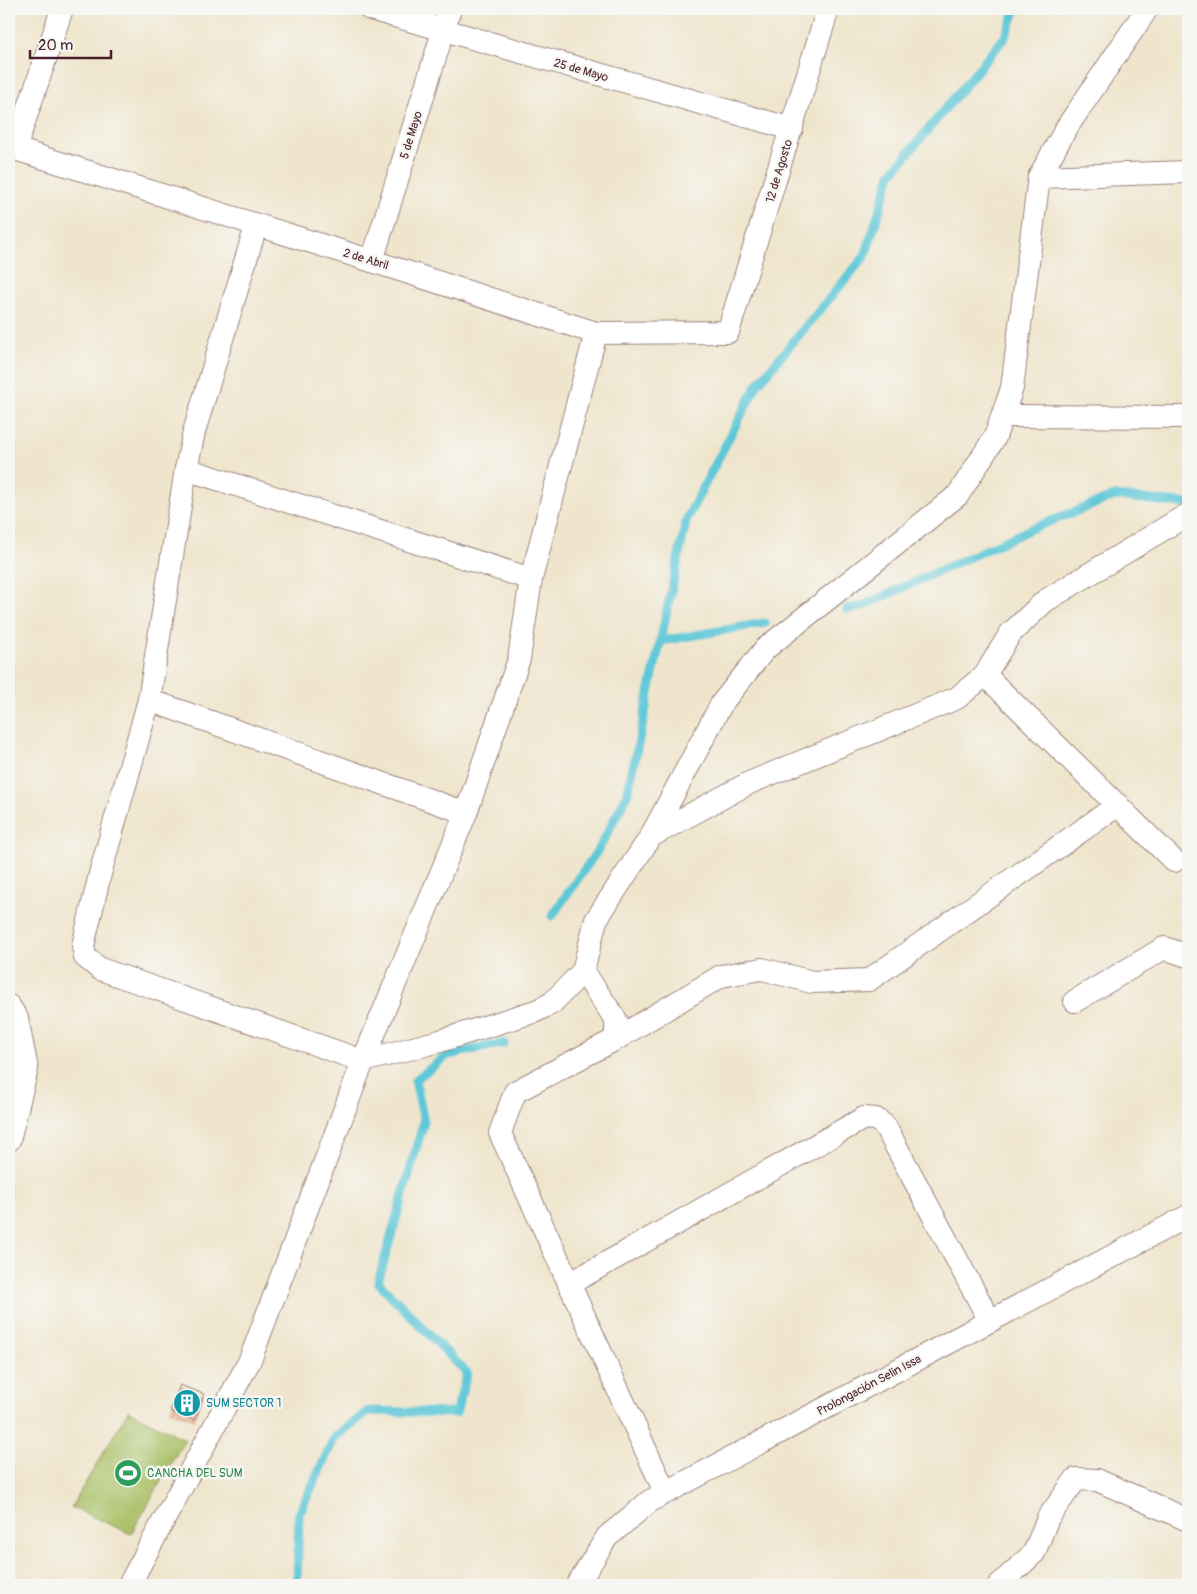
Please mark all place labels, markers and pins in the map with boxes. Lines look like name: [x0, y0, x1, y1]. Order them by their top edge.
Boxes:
building icon: SUM SECTOR 1: [172, 1388, 202, 1418]
place label: SUM SECTOR 1: [206, 1396, 281, 1411]
sports icon: CANCHA DEL SUM: [113, 1458, 143, 1488]
place label: CANCHA DEL SUM: [147, 1466, 243, 1481]

